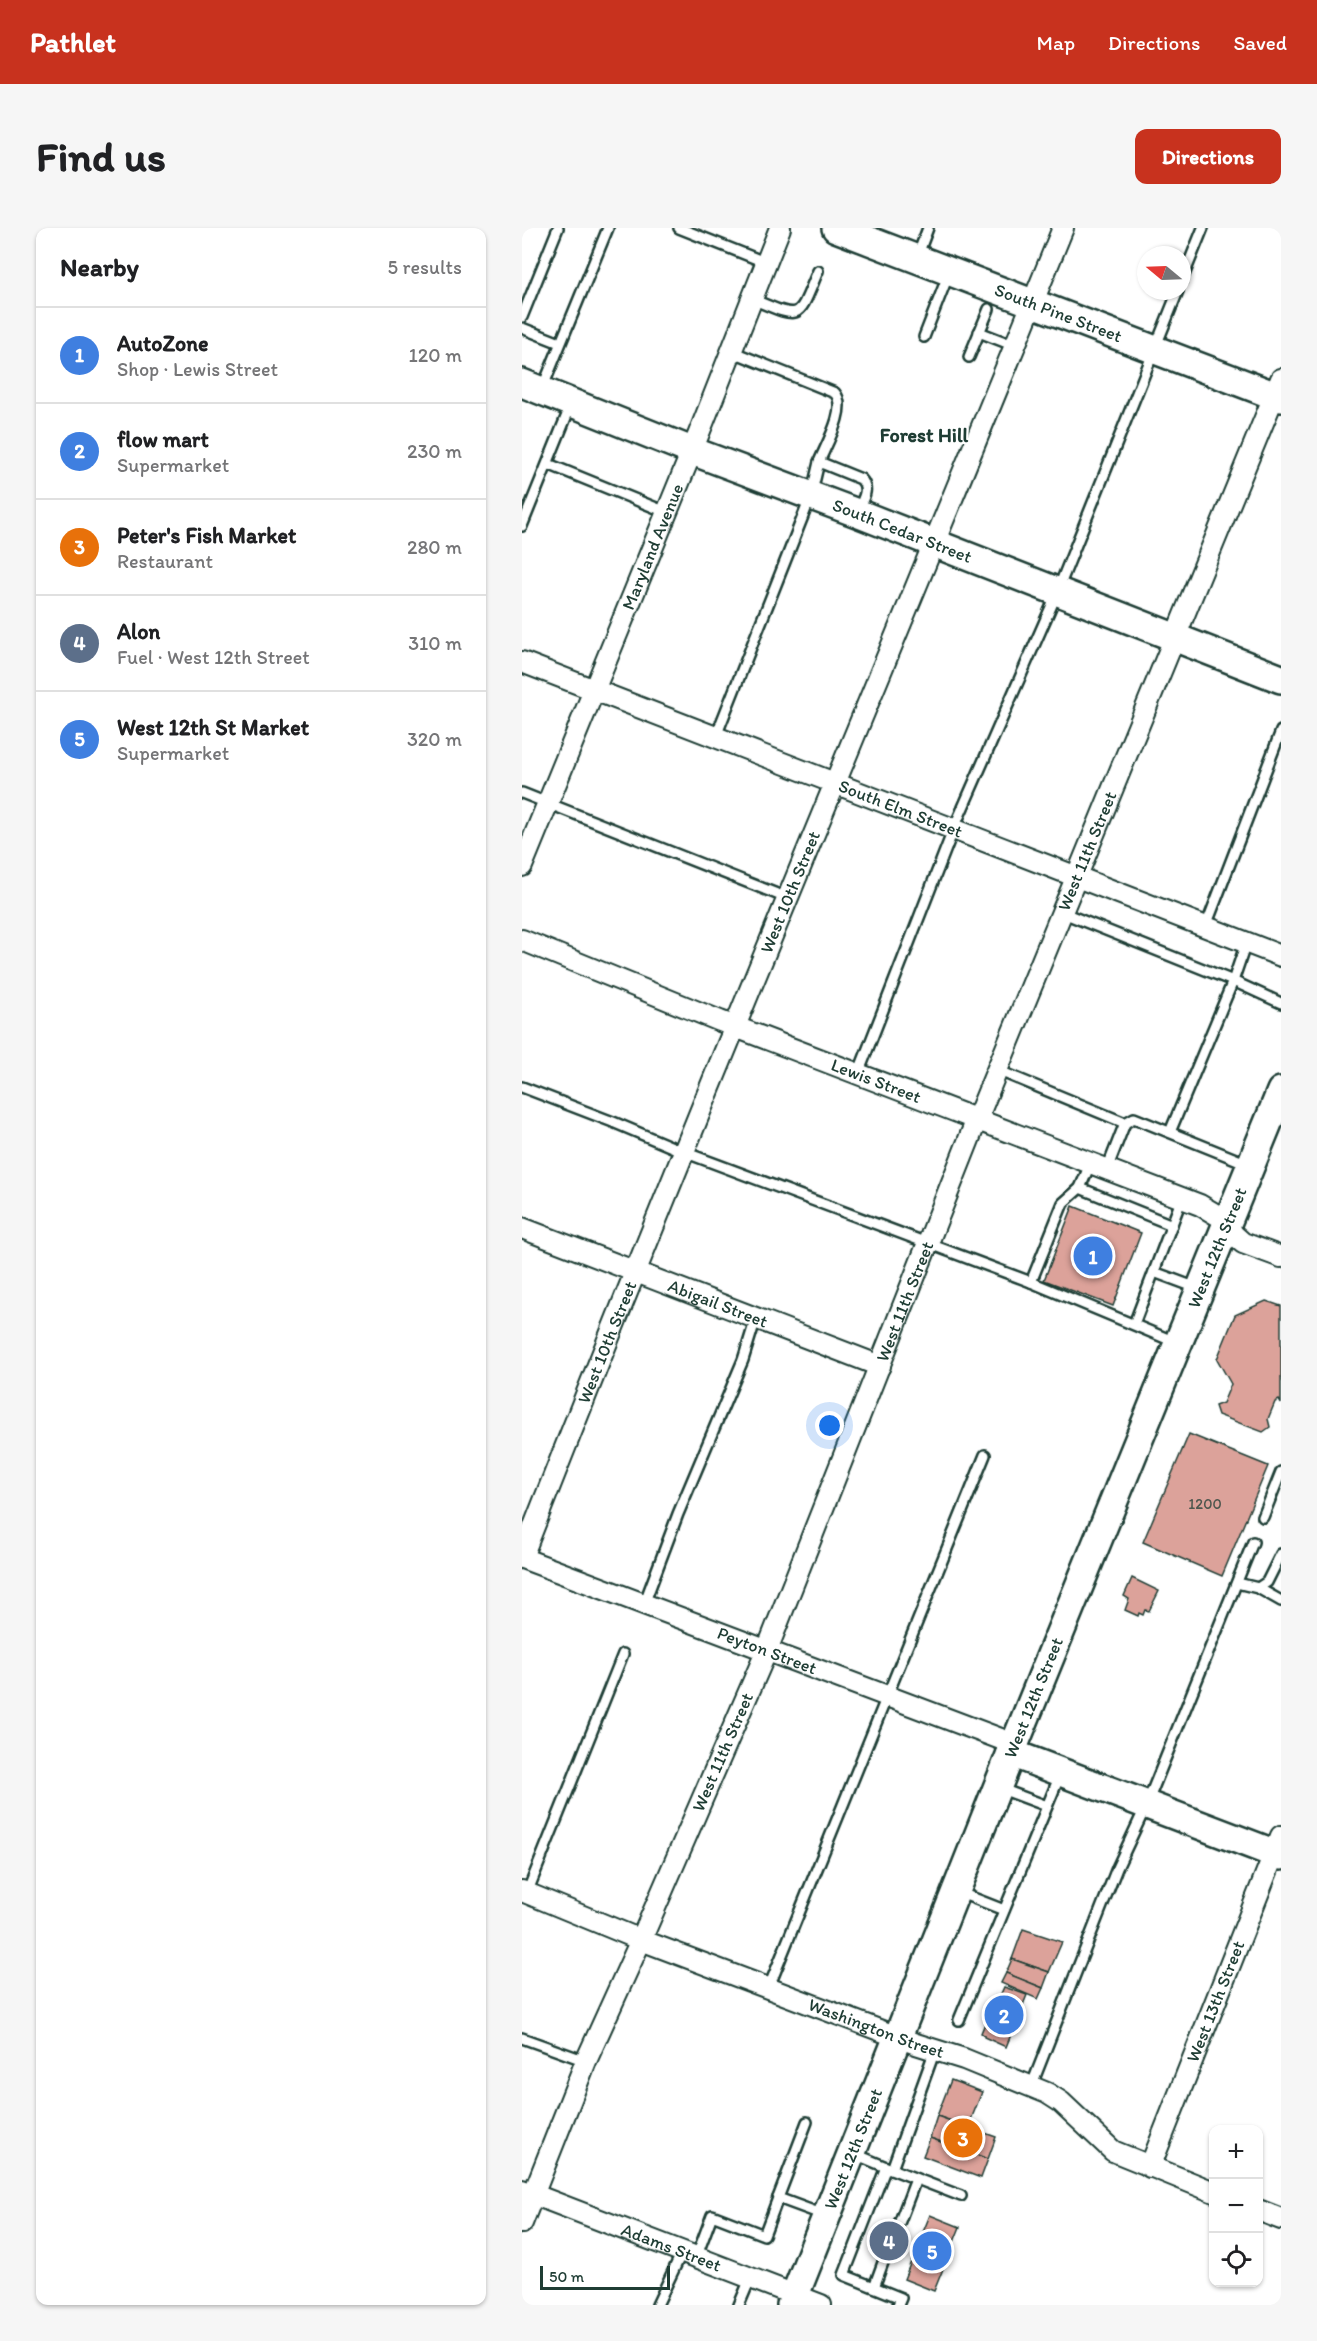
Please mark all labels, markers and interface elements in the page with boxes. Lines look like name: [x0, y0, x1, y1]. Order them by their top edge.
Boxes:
text: Pathlet: [30, 25, 116, 59]
text: Map: [1037, 30, 1075, 55]
text: Directions: [1108, 30, 1200, 55]
text: Saved: [1233, 30, 1287, 55]
button: Directions: [1135, 129, 1281, 184]
text: Find us: [36, 131, 166, 182]
north arrow: [1137, 246, 1191, 300]
text: Nearby: [60, 251, 139, 283]
text: 5 results: [388, 255, 462, 279]
street label: South Pine Street: [991, 279, 1125, 347]
text: AutoZone: [117, 330, 208, 357]
text: 1: [75, 343, 84, 367]
text: 120 m: [409, 343, 462, 367]
text: Shop · Lewis Street: [117, 357, 278, 381]
district label: Forest Hill: [880, 423, 969, 447]
text: flow mart: [117, 426, 209, 453]
text: 2: [74, 439, 85, 463]
text: 230 m: [407, 439, 462, 463]
text: Supermarket: [117, 453, 229, 477]
street label: Maryland Avenue: [617, 480, 688, 613]
street label: South Cedar Street: [829, 494, 975, 568]
text: Peter's Fish Market: [117, 522, 296, 549]
text: 3: [74, 535, 85, 559]
text: 280 m: [407, 535, 462, 559]
text: Restaurant: [117, 549, 213, 573]
text: Alon: [117, 618, 160, 645]
text: 4: [73, 631, 86, 655]
text: 310 m: [408, 631, 462, 655]
text: Fuel · West 12th Street: [117, 645, 310, 669]
text: West 12th St Market: [117, 714, 309, 741]
text: 5: [74, 727, 85, 751]
text: 320 m: [407, 727, 462, 751]
text: Supermarket: [117, 741, 229, 765]
street label: South Elm Street: [835, 775, 966, 843]
street label: West 11th Street: [1053, 788, 1122, 914]
street label: West 10th Street: [755, 827, 825, 956]
street label: Lewis Street: [828, 1054, 924, 1108]
street label: West 12th Street: [1183, 1184, 1252, 1311]
pin: 1: [1074, 1234, 1112, 1278]
street label: West 11th Street: [871, 1238, 939, 1365]
street label: Abigail Street: [665, 1274, 771, 1333]
street label: West 10th Street: [573, 1278, 642, 1407]
your location: [815, 1411, 844, 1440]
house number: 1200: [1188, 1495, 1222, 1513]
street label: Peyton Street: [714, 1622, 820, 1680]
street label: West 12th Street: [999, 1634, 1068, 1761]
street label: West 11th Street: [687, 1689, 758, 1815]
street label: West 13th Street: [1182, 1937, 1250, 2065]
pin: 2: [984, 1992, 1024, 2038]
street label: Washington Street: [805, 1993, 947, 2063]
street label: West 12th Street: [819, 2085, 887, 2213]
pin: 3: [944, 2116, 982, 2160]
map controls: [1209, 2125, 1263, 2287]
button: +: [1209, 2125, 1263, 2179]
button: −: [1209, 2179, 1263, 2233]
street label: Adams Street: [618, 2218, 725, 2277]
pin: 4: [870, 2218, 908, 2264]
pin: 5: [912, 2228, 952, 2274]
button: locate: [1209, 2233, 1263, 2287]
scale bar: [540, 2263, 670, 2290]
text: 50 m: [549, 2267, 584, 2286]

